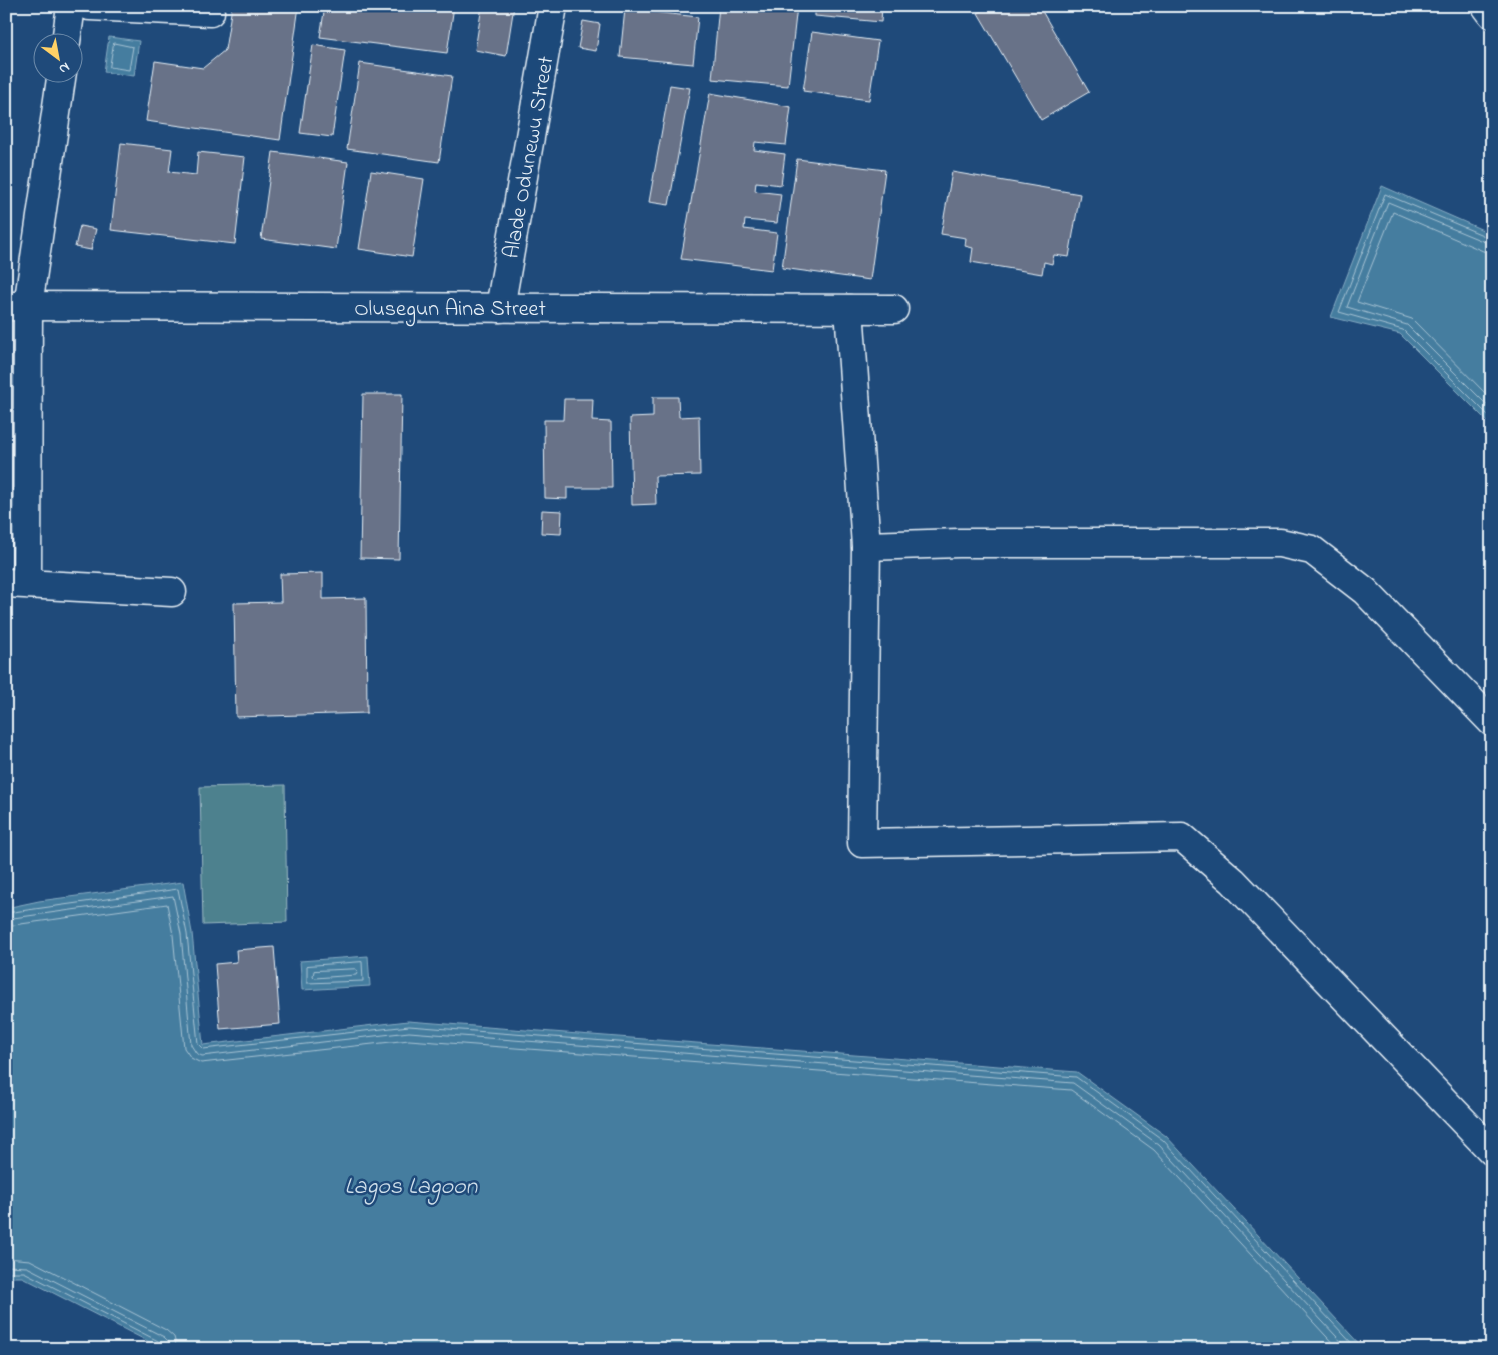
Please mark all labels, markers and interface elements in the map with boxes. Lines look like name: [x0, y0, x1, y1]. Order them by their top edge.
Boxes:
north arrow: [32, 32, 82, 82]
street label: Alade Odunewu Street: [496, 53, 564, 261]
text: N: [55, 56, 74, 79]
street label: Olusegun Aina Street: [354, 294, 546, 327]
water label: Lagos Lagoon: [345, 1170, 479, 1205]

